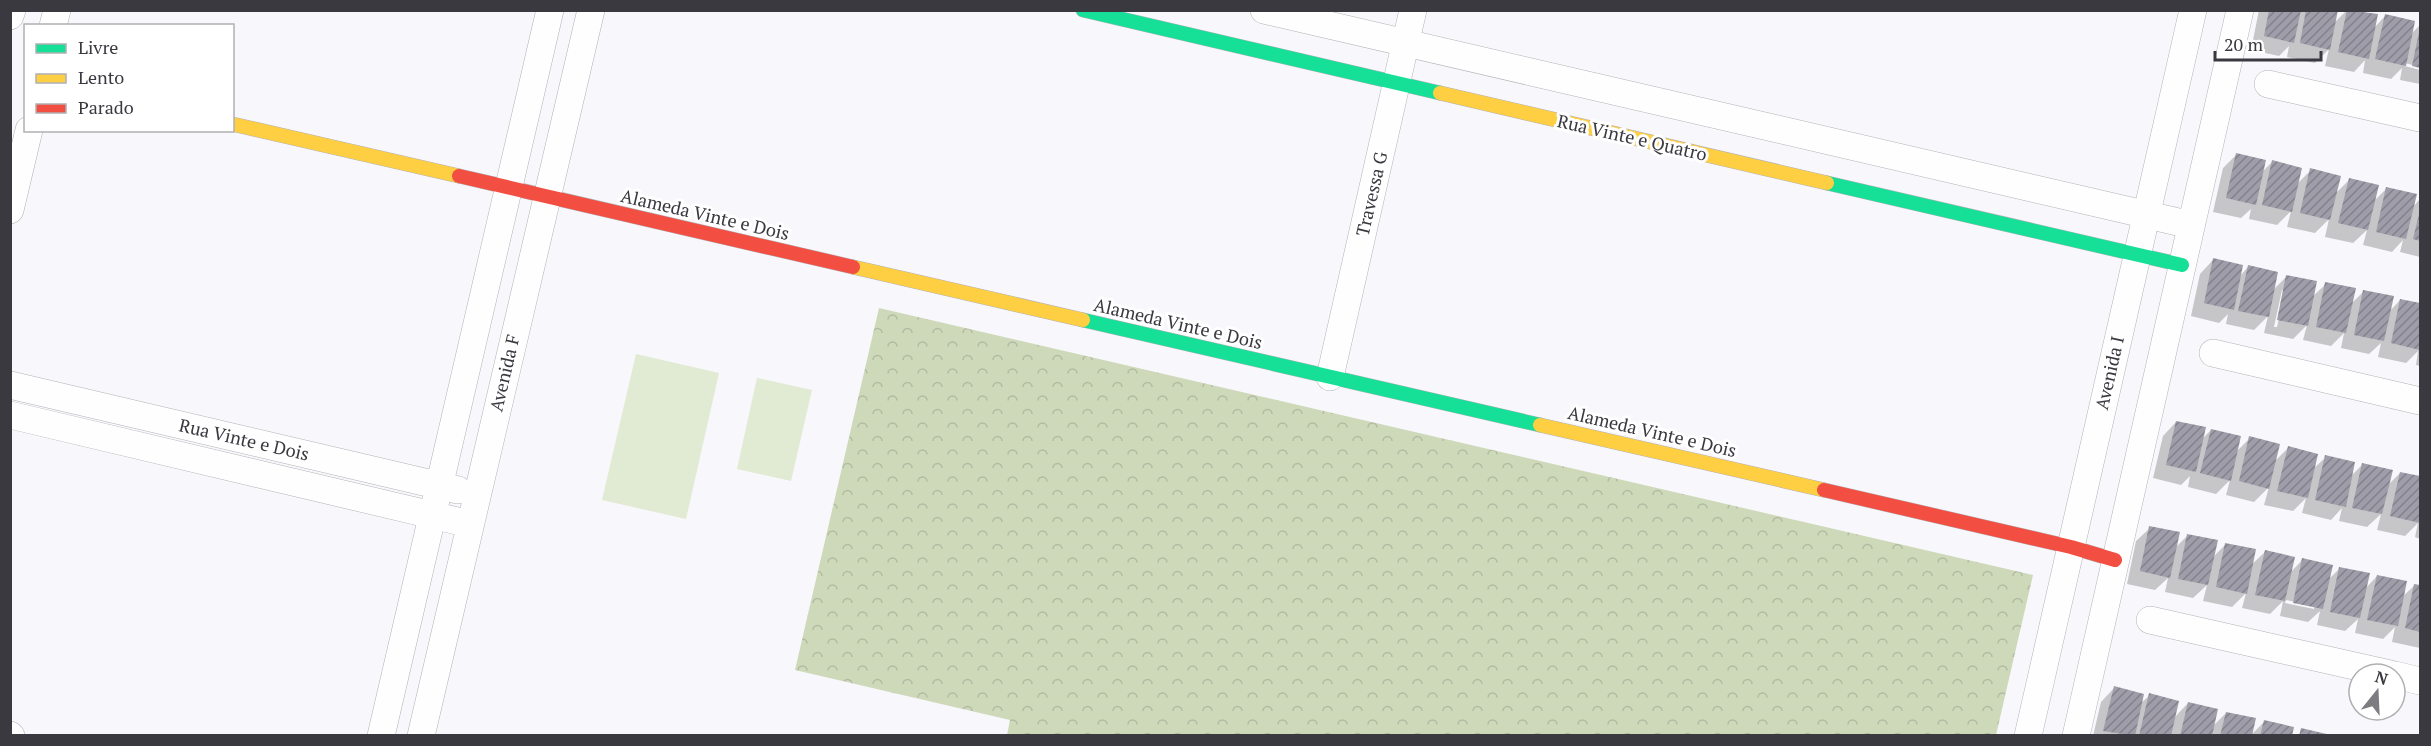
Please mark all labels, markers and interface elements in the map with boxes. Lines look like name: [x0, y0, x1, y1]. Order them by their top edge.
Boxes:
legend: [24, 24, 234, 132]
scale bar: [2215, 24, 2322, 62]
text: 20 m: [2224, 32, 2264, 56]
text: Livre: [78, 35, 118, 59]
text: Lento: [78, 65, 124, 89]
text: Parado: [78, 95, 134, 119]
street label: Rua Vinte e Quatro: [1555, 108, 1709, 166]
street label: Travessa G: [1350, 149, 1393, 238]
street label: Alameda Vinte e Dois: [619, 183, 792, 245]
street label: Alameda Vinte e Dois: [1092, 292, 1265, 354]
street label: Avenida F: [484, 332, 525, 414]
street label: Avenida I: [2089, 334, 2129, 412]
street label: Alameda Vinte e Dois: [1566, 400, 1739, 462]
street label: Rua Vinte e Dois: [177, 412, 312, 466]
north arrow: [2347, 662, 2407, 722]
text: N: [2372, 665, 2391, 690]

